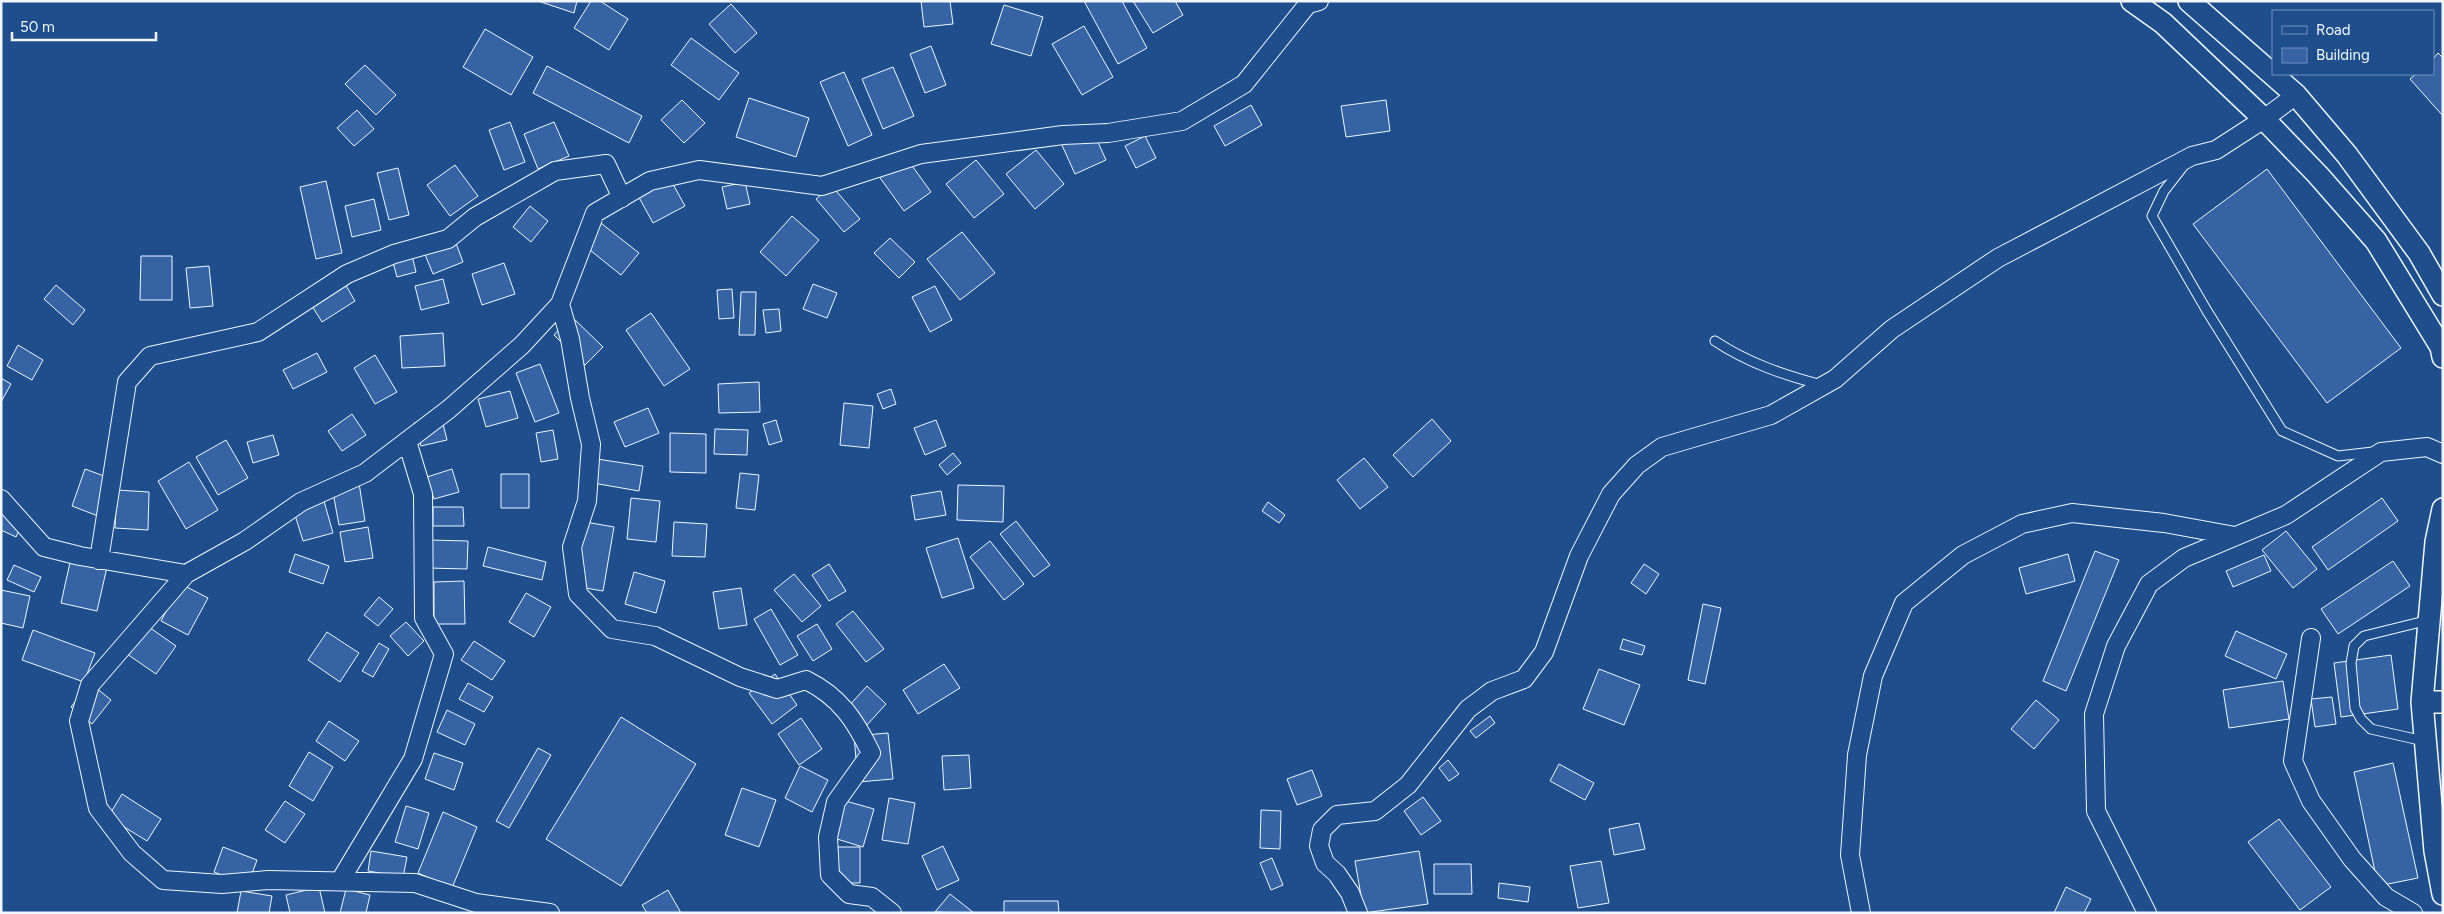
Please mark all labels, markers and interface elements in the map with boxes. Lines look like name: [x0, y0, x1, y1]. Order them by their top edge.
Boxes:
scale bar: [12, 10, 156, 42]
legend: [2272, 10, 2434, 75]
text: 50 m: [20, 18, 55, 36]
text: Road: [2316, 21, 2351, 39]
text: Building: [2316, 46, 2370, 64]

